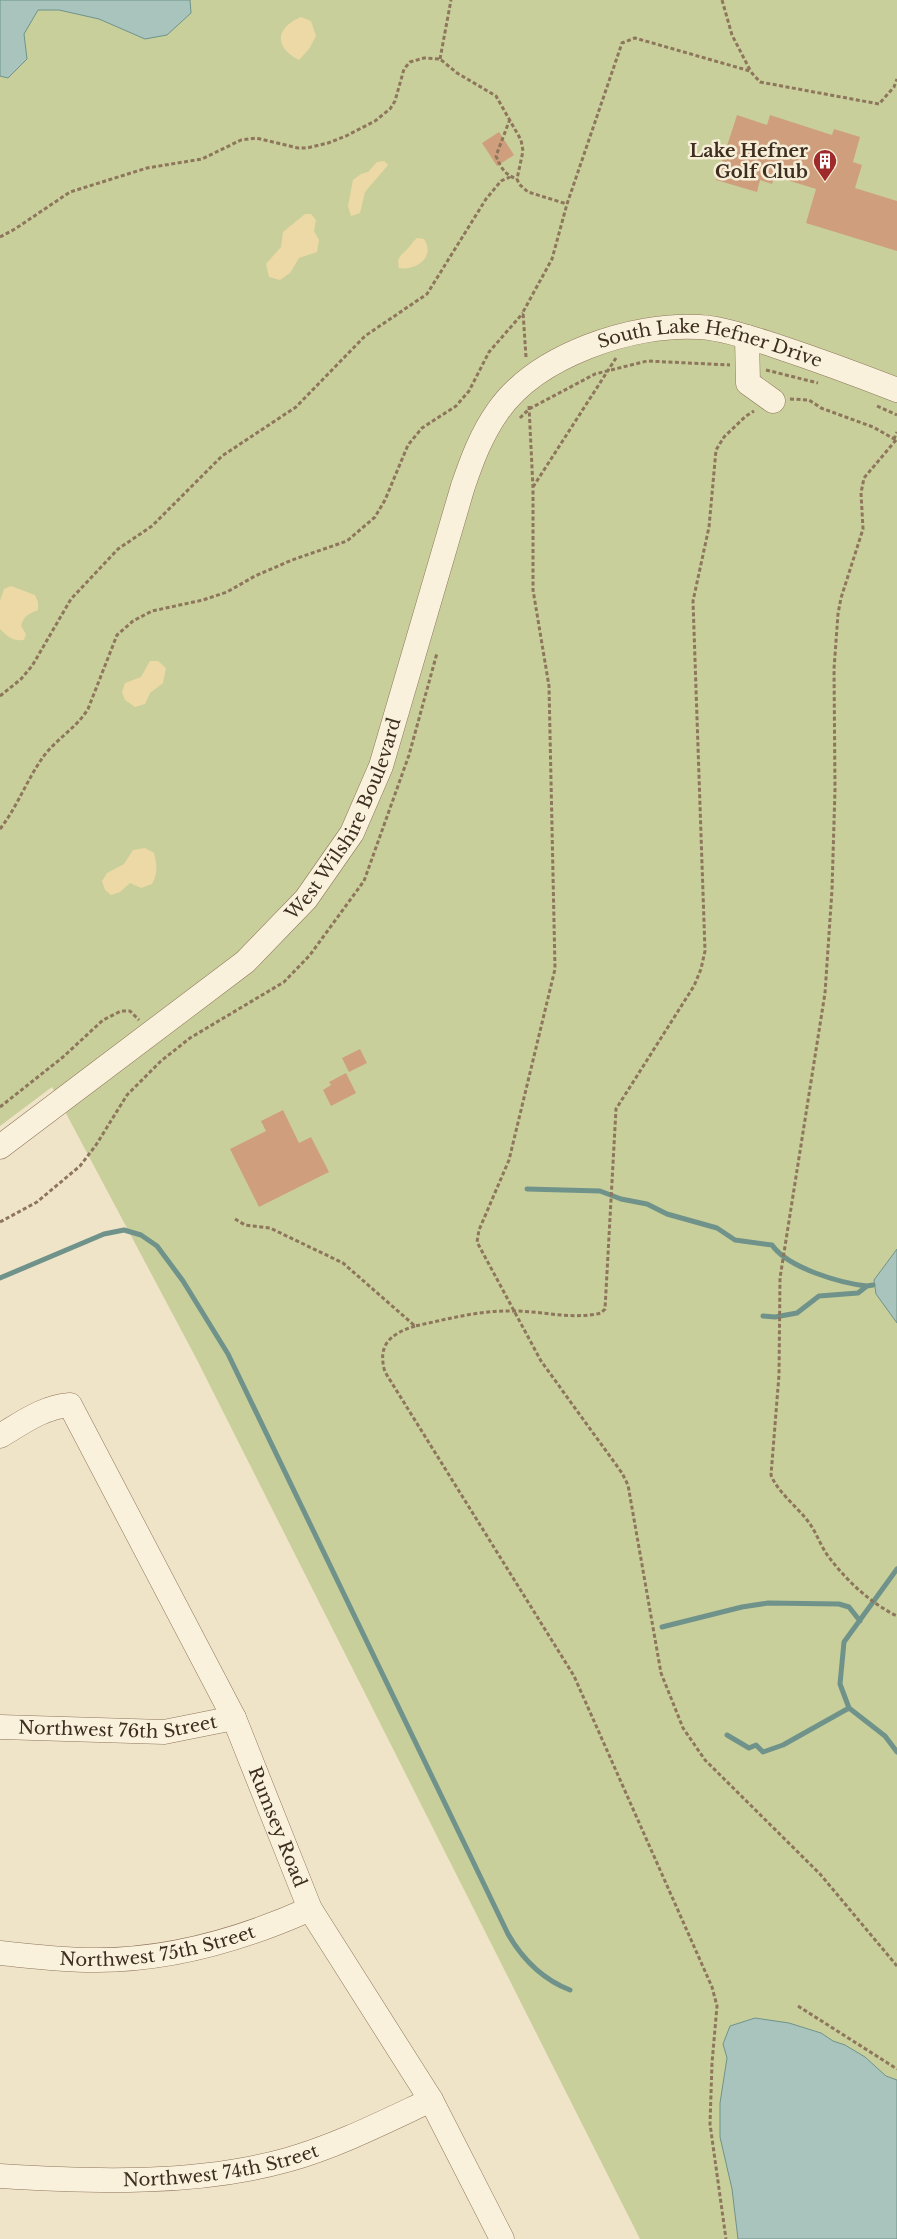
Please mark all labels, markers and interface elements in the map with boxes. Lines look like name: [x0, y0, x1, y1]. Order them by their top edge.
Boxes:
place label: Lake Hefner Golf Club: [690, 140, 808, 183]
building icon: Lake Hefner Golf Club: [812, 148, 838, 182]
street label: South Lake Hefner Drive: [595, 316, 825, 372]
street label: West Wilshire Boulevard: [280, 715, 406, 925]
street label: Northwest 76th Street: [18, 1711, 219, 1743]
street label: Rumsey Road: [243, 1763, 311, 1890]
street label: Northwest 75th Street: [59, 1921, 258, 1971]
street label: Northwest 74th Street: [123, 2140, 322, 2191]

